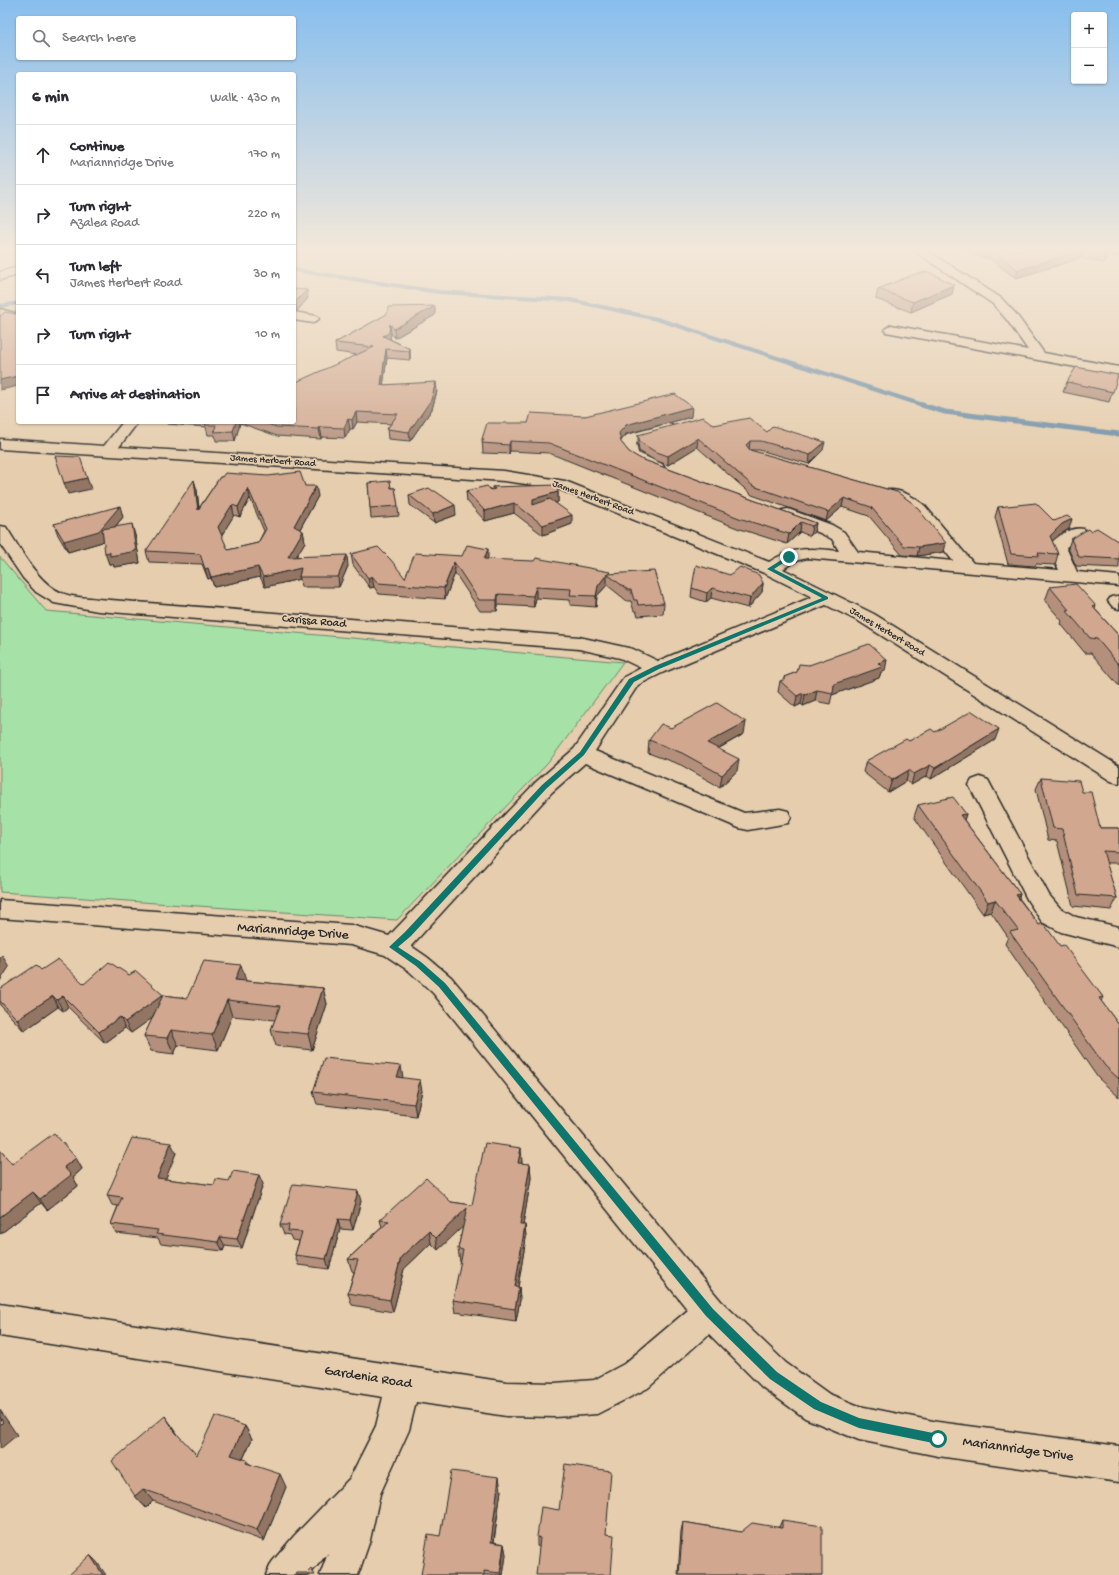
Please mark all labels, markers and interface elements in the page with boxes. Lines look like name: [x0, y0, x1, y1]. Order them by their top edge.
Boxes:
map controls: [1071, 12, 1107, 84]
button: +: [1071, 12, 1107, 48]
search box: [16, 16, 296, 60]
icon: search: [30, 27, 52, 49]
text: Search here: [62, 29, 136, 47]
button: −: [1071, 48, 1107, 84]
text: 6 min: [32, 88, 68, 108]
text: Walk · 430 m: [210, 91, 280, 106]
text: Continue: [70, 138, 124, 156]
icon: ahead: [32, 144, 54, 166]
text: 170 m: [248, 147, 280, 162]
text: Mariannridge Drive: [70, 156, 174, 171]
text: Turn right: [70, 198, 130, 216]
icon: right: [32, 204, 54, 226]
text: 220 m: [248, 207, 280, 222]
text: Azalea Road: [70, 216, 139, 231]
text: Turn left: [70, 258, 121, 276]
icon: left: [32, 264, 54, 286]
text: 30 m: [254, 267, 280, 282]
text: James Herbert Road: [70, 276, 182, 291]
icon: right: [32, 324, 54, 346]
text: Turn right: [70, 326, 130, 344]
text: 10 m: [255, 327, 280, 342]
icon: arrive: [32, 384, 54, 406]
text: Arrive at destination: [70, 386, 200, 404]
street label: James Herbert Road: [230, 452, 317, 470]
street label: James Herbert Road: [551, 478, 636, 519]
route end: [780, 548, 798, 566]
street label: James Herbert Road: [847, 605, 928, 660]
street label: Carissa Road: [281, 612, 348, 632]
street label: Mariannridge Drive: [237, 920, 350, 944]
street label: Gardenia Road: [323, 1363, 415, 1394]
route start: [929, 1430, 947, 1448]
street label: Mariannridge Drive: [961, 1434, 1075, 1466]

